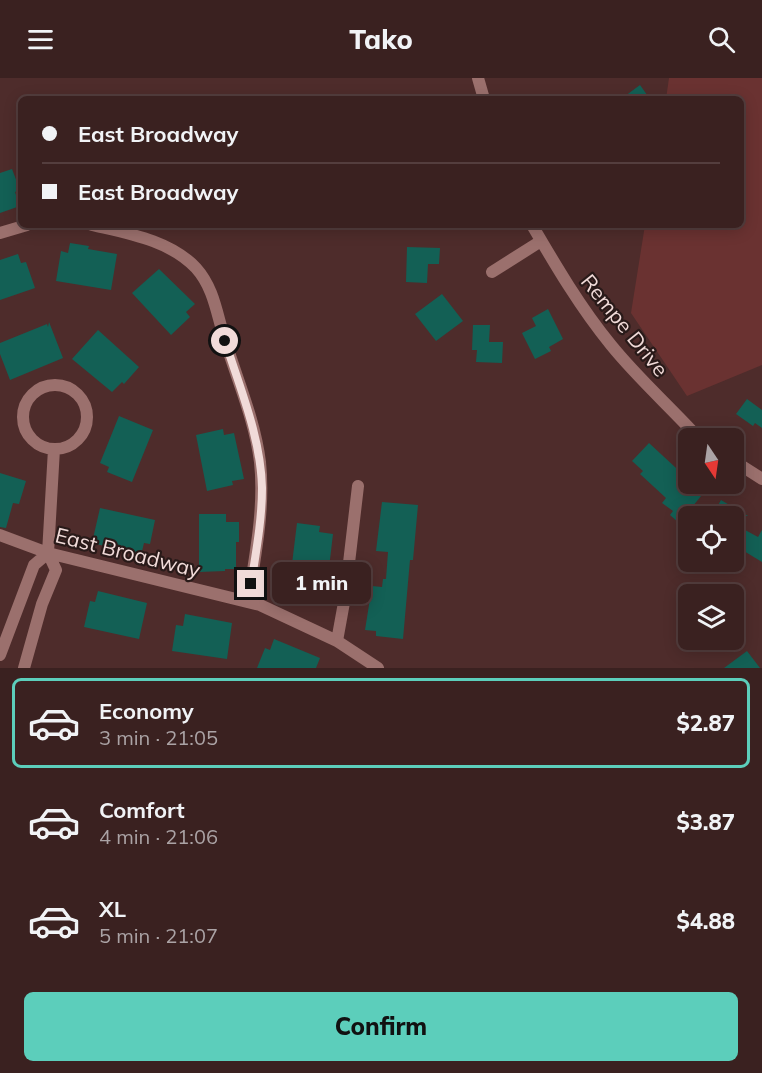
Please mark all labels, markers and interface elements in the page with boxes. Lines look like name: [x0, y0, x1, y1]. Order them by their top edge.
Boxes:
text: Tako: [349, 22, 413, 56]
icon: menu: [24, 23, 57, 56]
icon: search: [705, 23, 738, 56]
text: East Broadway: [78, 120, 239, 148]
text: East Broadway: [78, 178, 239, 206]
street label: Rempe Drive: [576, 268, 674, 382]
route start: [211, 327, 238, 354]
north arrow: [678, 428, 744, 494]
map controls: [678, 428, 744, 650]
button: locate: [678, 506, 744, 572]
street label: East Broadway: [53, 521, 203, 583]
callout: 1 min: [272, 563, 371, 605]
route end: [237, 570, 264, 597]
text: 1 min: [295, 570, 348, 595]
button: layers: [678, 584, 744, 650]
icon: car: [27, 696, 81, 750]
text: Economy: [99, 697, 194, 725]
text: $2.87: [676, 709, 735, 737]
text: 3 min · 21:05: [99, 725, 218, 750]
icon: car: [27, 795, 81, 849]
text: Comfort: [99, 796, 185, 824]
text: $3.87: [676, 808, 735, 836]
text: 4 min · 21:06: [99, 824, 218, 849]
icon: car: [27, 894, 81, 948]
text: XL: [99, 895, 126, 923]
text: $4.88: [676, 907, 735, 935]
text: 5 min · 21:07: [99, 923, 218, 948]
button: Confirm: [24, 992, 738, 1061]

